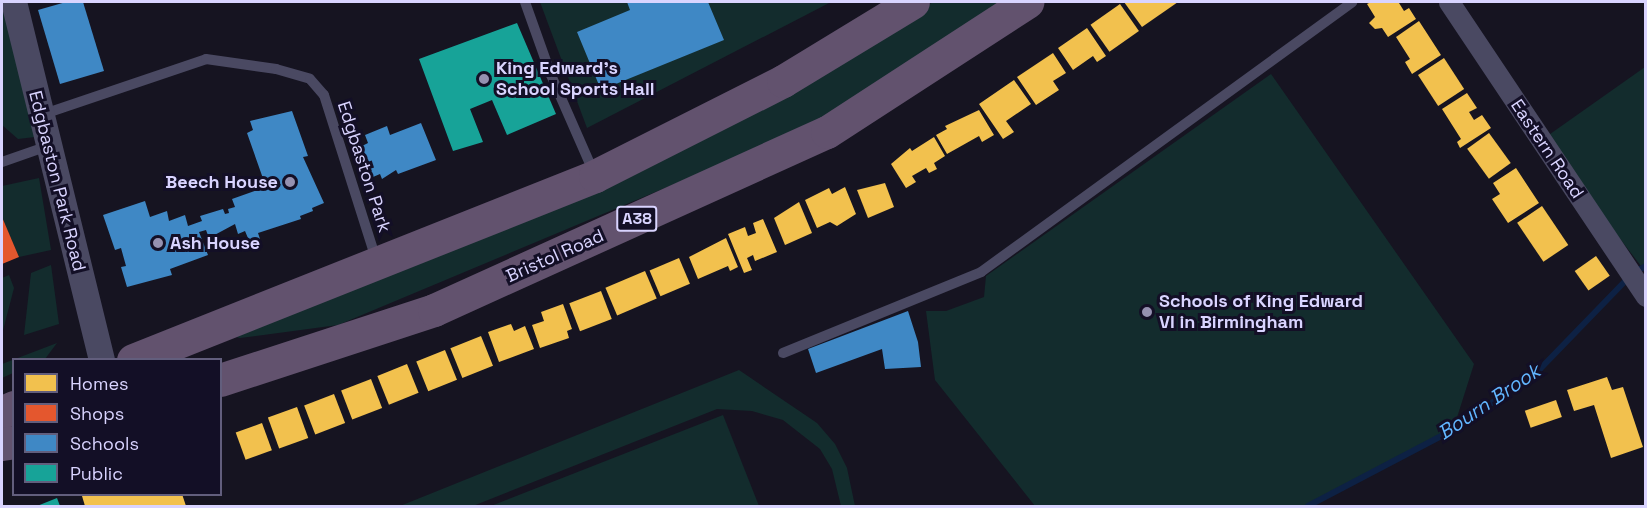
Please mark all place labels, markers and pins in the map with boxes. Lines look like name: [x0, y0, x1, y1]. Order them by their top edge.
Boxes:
place label: King Edward's School Sports Hall: [496, 58, 654, 100]
marker: King Edward's School Sports Hall: [477, 72, 491, 86]
place label: Beech House: [165, 171, 278, 193]
marker: Beech House: [283, 175, 297, 189]
place label: Ash House: [170, 232, 260, 254]
marker: Ash House: [151, 236, 165, 250]
place label: Schools of King Edward VI in Birmingham: [1159, 291, 1363, 334]
marker: Schools of King Edward VI in Birmingham: [1140, 305, 1154, 319]

